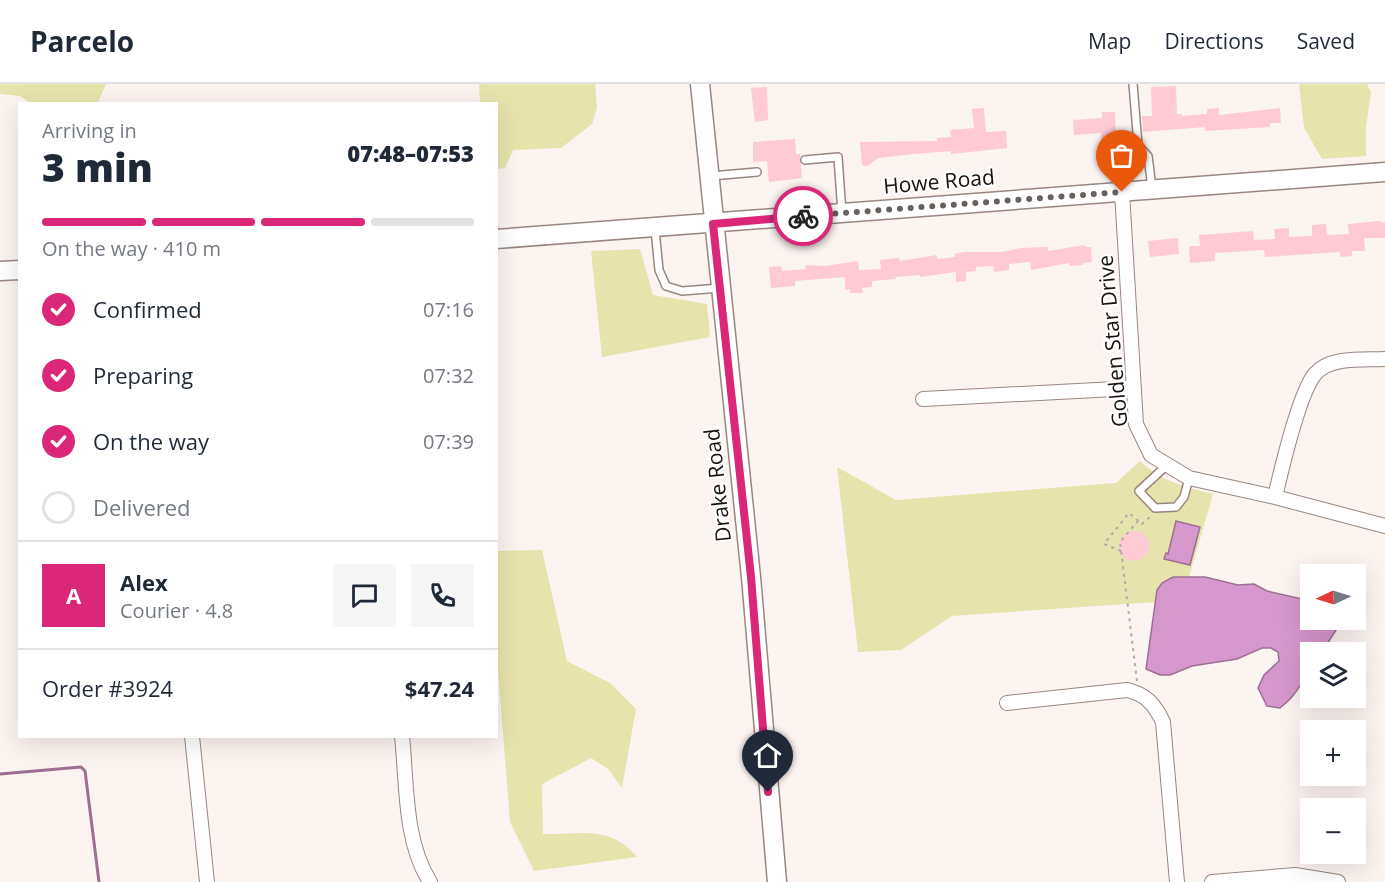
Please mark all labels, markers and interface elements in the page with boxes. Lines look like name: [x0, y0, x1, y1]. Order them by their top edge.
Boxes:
text: Parcelo: [30, 22, 134, 60]
text: Map: [1088, 27, 1131, 55]
text: Directions: [1164, 27, 1264, 55]
text: Saved: [1297, 27, 1355, 55]
text: Arriving in: [42, 117, 137, 144]
pin: [1096, 130, 1147, 192]
text: 07:48–07:53: [347, 138, 474, 168]
icon: bag: [1105, 139, 1138, 172]
text: 3 min: [42, 140, 153, 193]
street label: Howe Road: [882, 162, 996, 200]
courier: [773, 186, 833, 246]
icon: bike: [787, 200, 820, 233]
text: On the way · 410 m: [42, 235, 221, 262]
street label: Golden Star Drive: [1091, 254, 1133, 428]
icon: check: [42, 293, 75, 326]
text: Confirmed: [93, 294, 202, 324]
text: 07:16: [423, 296, 474, 323]
icon: check: [42, 359, 75, 392]
text: Preparing: [93, 360, 193, 390]
text: 07:32: [423, 362, 474, 389]
icon: check: [42, 425, 75, 458]
text: On the way: [93, 426, 209, 456]
street label: Drake Road: [697, 427, 737, 543]
text: 07:39: [423, 428, 474, 455]
text: Delivered: [93, 492, 191, 522]
button: chat: [333, 564, 396, 627]
button: phone: [411, 564, 474, 627]
north arrow: [1300, 564, 1366, 630]
map controls: [1300, 564, 1366, 864]
text: Alex: [120, 567, 168, 597]
text: A: [66, 580, 81, 610]
text: Courier · 4.8: [120, 597, 233, 624]
button: layers: [1300, 642, 1366, 708]
text: Order #3924: [42, 673, 173, 703]
text: $47.24: [405, 673, 474, 703]
button: +: [1300, 720, 1366, 786]
pin: [742, 730, 793, 792]
icon: home: [751, 739, 784, 772]
button: −: [1300, 798, 1366, 864]

